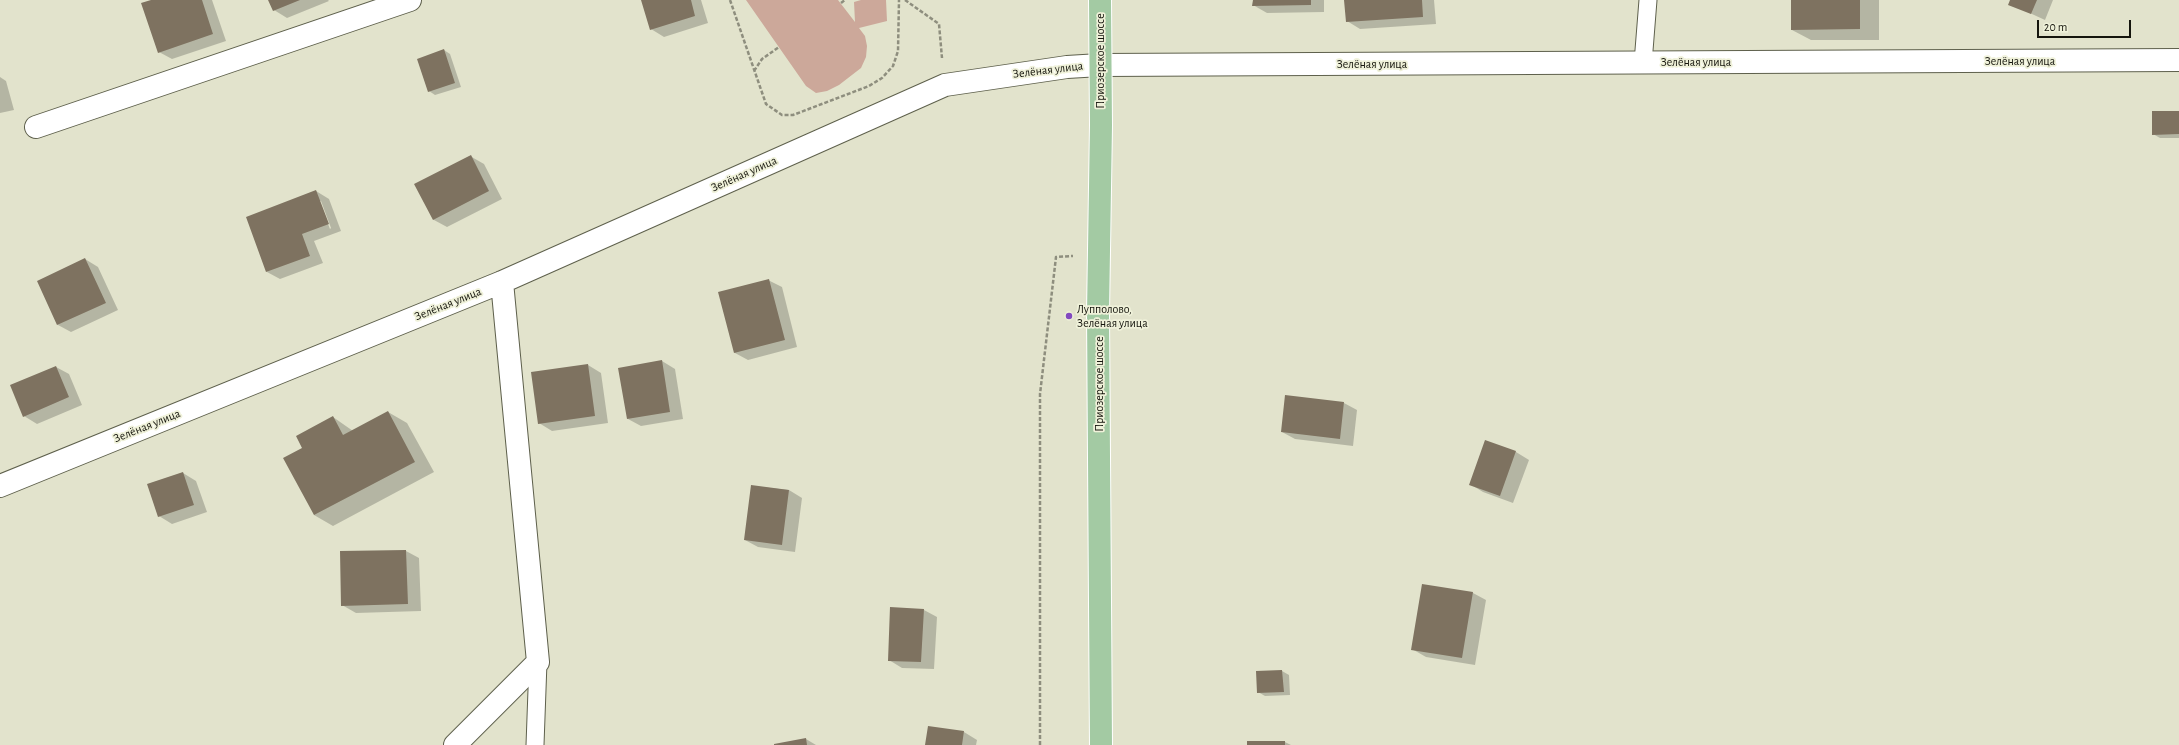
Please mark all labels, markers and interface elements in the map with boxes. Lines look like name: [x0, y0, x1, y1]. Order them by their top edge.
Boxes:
scale bar: [2039, 12, 2133, 38]
street label: Приозерское шоссе: [1093, 13, 1107, 109]
text: 20 m: [2044, 21, 2067, 33]
street label: Зелёная улица: [1985, 54, 2055, 68]
street label: Зелёная улица: [1661, 55, 1731, 69]
street label: Зелёная улица: [1337, 57, 1407, 71]
street label: Зелёная улица: [1012, 59, 1084, 81]
street label: Зелёная улица: [709, 153, 779, 195]
street label: Зелёная улица: [413, 284, 483, 324]
place label: Лупполово, Зелёная улица: [1077, 302, 1148, 330]
marker: Лупполово, Зелёная улица: [1064, 311, 1074, 321]
street label: Приозерское шоссе: [1092, 336, 1106, 432]
street label: Зелёная улица: [112, 406, 182, 446]

